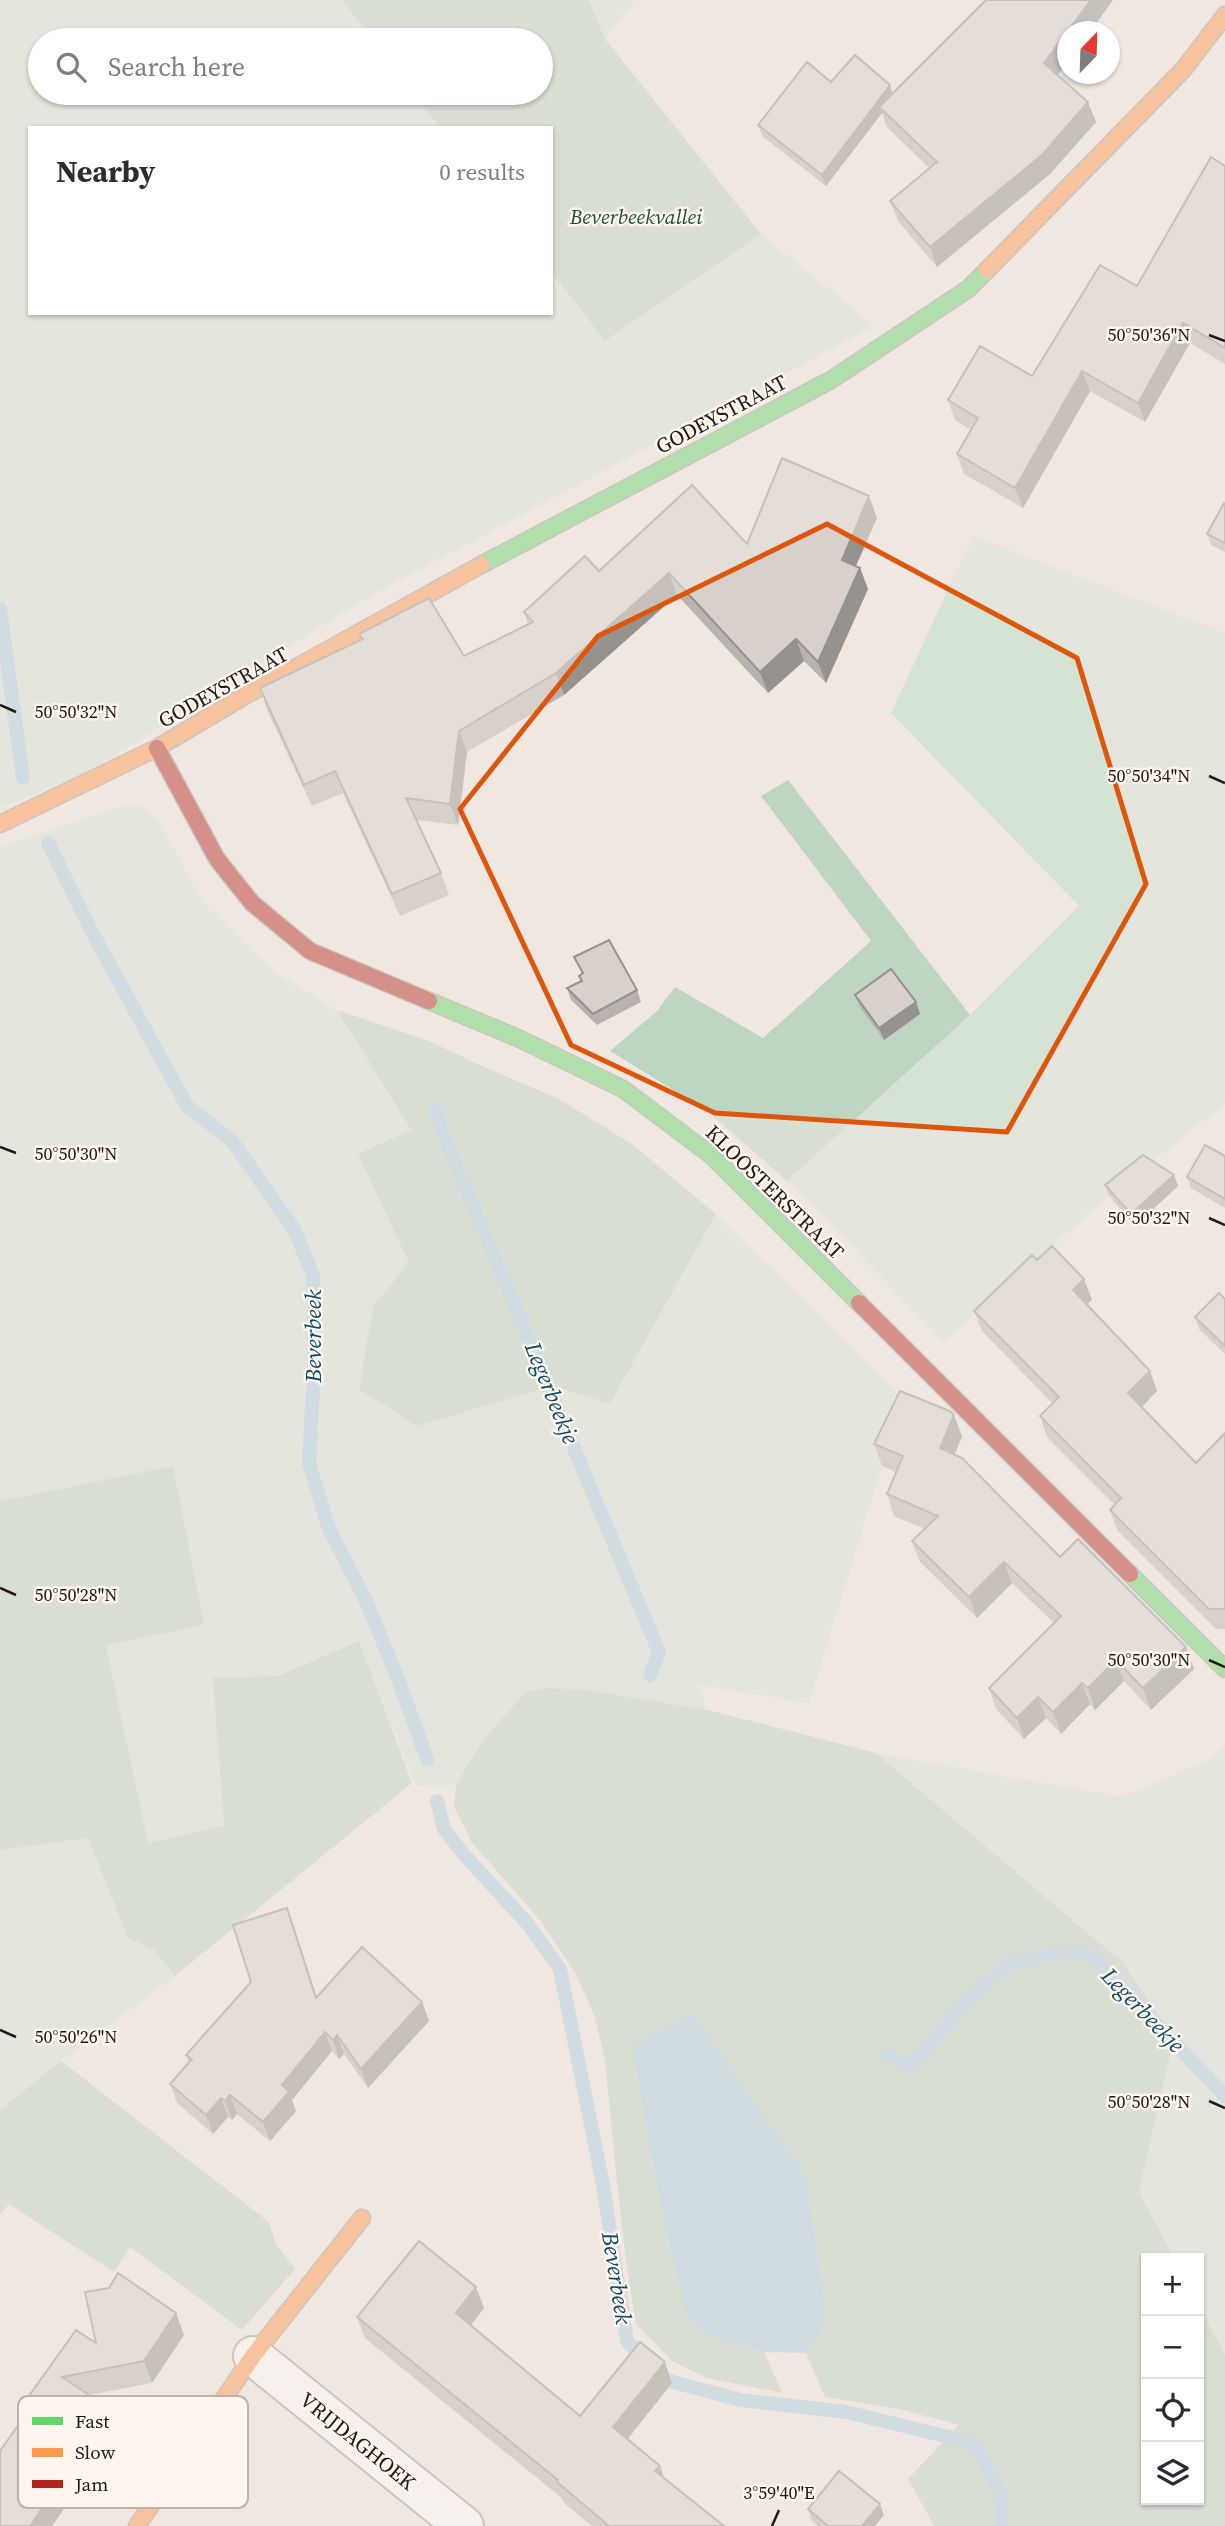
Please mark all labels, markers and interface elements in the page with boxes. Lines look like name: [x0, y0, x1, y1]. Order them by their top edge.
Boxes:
north arrow: [1057, 21, 1120, 84]
search box: [28, 28, 553, 105]
icon: search: [52, 48, 90, 86]
text: Search here: [108, 49, 245, 85]
text: Nearby: [56, 151, 155, 192]
text: 0 results: [439, 156, 525, 188]
park label: Beverbeekvallei: [569, 202, 703, 231]
text: 50°50'36"N: [1108, 322, 1190, 347]
street label: GODEYSTRAAT: [650, 367, 792, 461]
street label: GODEYSTRAAT: [153, 639, 294, 735]
text: 50°50'32"N: [35, 699, 117, 724]
text: 50°50'34"N: [1108, 763, 1190, 788]
street label: KLOOSTERSTRAAT: [699, 1118, 851, 1266]
text: 50°50'30"N: [35, 1141, 117, 1166]
text: 50°50'32"N: [1108, 1205, 1190, 1230]
water label: Beverbeek: [297, 1289, 329, 1384]
water label: Legerbeekje: [517, 1336, 587, 1449]
text: 50°50'28"N: [35, 1582, 117, 1607]
text: 50°50'30"N: [1108, 1647, 1190, 1672]
water label: Legerbeekje: [1093, 1960, 1192, 2060]
text: 50°50'26"N: [35, 2024, 117, 2049]
text: 50°50'28"N: [1108, 2089, 1190, 2114]
water label: Beverbeek: [594, 2228, 640, 2327]
map controls: [1141, 2253, 1204, 2505]
button: +: [1141, 2253, 1204, 2316]
button: −: [1141, 2316, 1204, 2379]
button: locate: [1141, 2379, 1204, 2442]
street label: VRIJDAGHOEK: [294, 2385, 422, 2497]
legend: [18, 2396, 248, 2508]
text: Fast: [75, 2408, 110, 2434]
text: Slow: [75, 2439, 116, 2465]
button: layers: [1141, 2442, 1204, 2505]
text: Jam: [74, 2471, 108, 2497]
text: 3°59'40"E: [743, 2480, 815, 2505]

